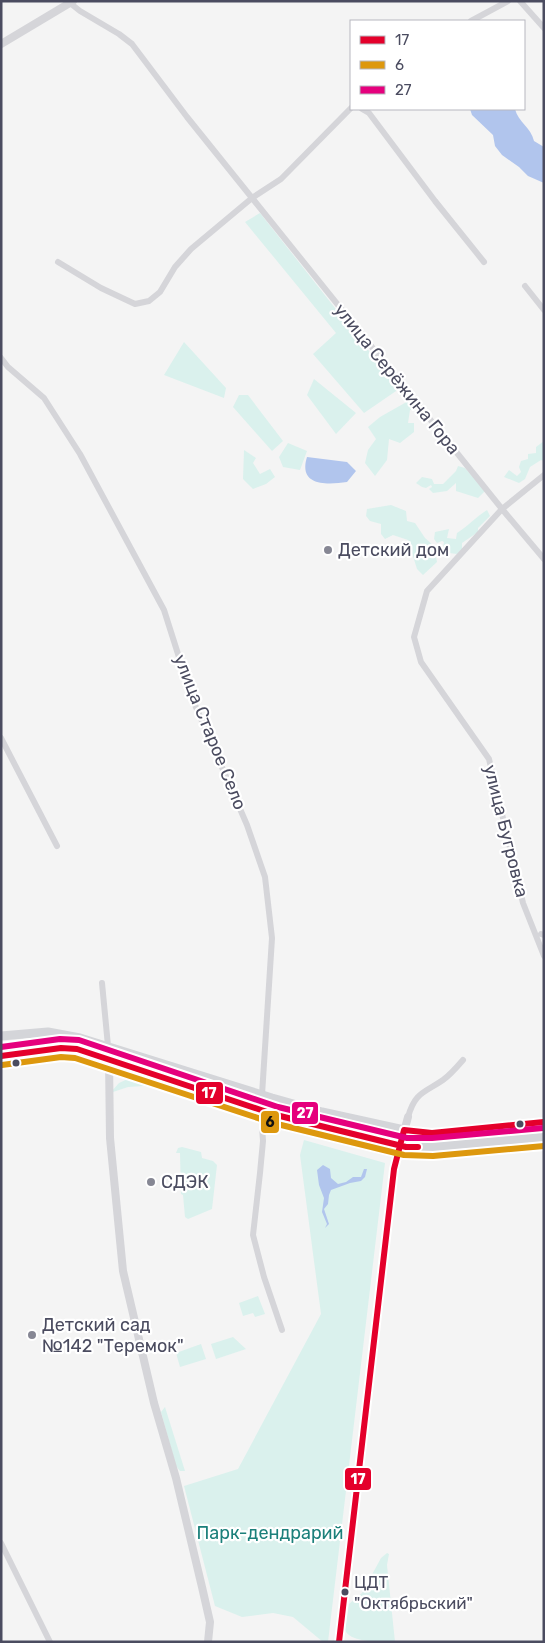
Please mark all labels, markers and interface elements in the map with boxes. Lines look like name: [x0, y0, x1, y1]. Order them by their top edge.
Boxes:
legend: [350, 20, 525, 110]
text: 17: [395, 31, 409, 49]
text: 6: [395, 56, 404, 74]
text: 27: [395, 81, 412, 99]
street label: улица Серёжина Гора: [329, 299, 465, 459]
place label: Детский дом: [338, 539, 449, 561]
marker: Детский дом: [322, 544, 334, 556]
street label: улица Старое Село: [169, 651, 251, 813]
street label: улица Бугровка: [479, 762, 533, 900]
unlabelled marker: [11, 1058, 21, 1068]
line badge: 17: [195, 1081, 224, 1105]
text: 17: [202, 1085, 216, 1102]
line badge: 27: [291, 1101, 319, 1125]
text: 27: [296, 1105, 314, 1122]
line badge: 6: [260, 1110, 280, 1134]
text: 6: [265, 1114, 275, 1131]
unlabelled marker: [515, 1119, 525, 1129]
place label: СДЭК: [161, 1171, 209, 1193]
marker: СДЭК: [145, 1176, 157, 1188]
place label: Детский сад №142 "Теремок": [42, 1314, 184, 1357]
marker: Детский сад №142 "Теремок": [26, 1329, 38, 1341]
line badge: 17: [344, 1467, 372, 1491]
text: 17: [351, 1471, 365, 1488]
park label: Парк-дендрарий: [196, 1522, 344, 1544]
place label: ЦДТ "Октябрьский": [354, 1572, 473, 1613]
marker: ЦДТ "Октябрьский": [340, 1587, 350, 1597]

